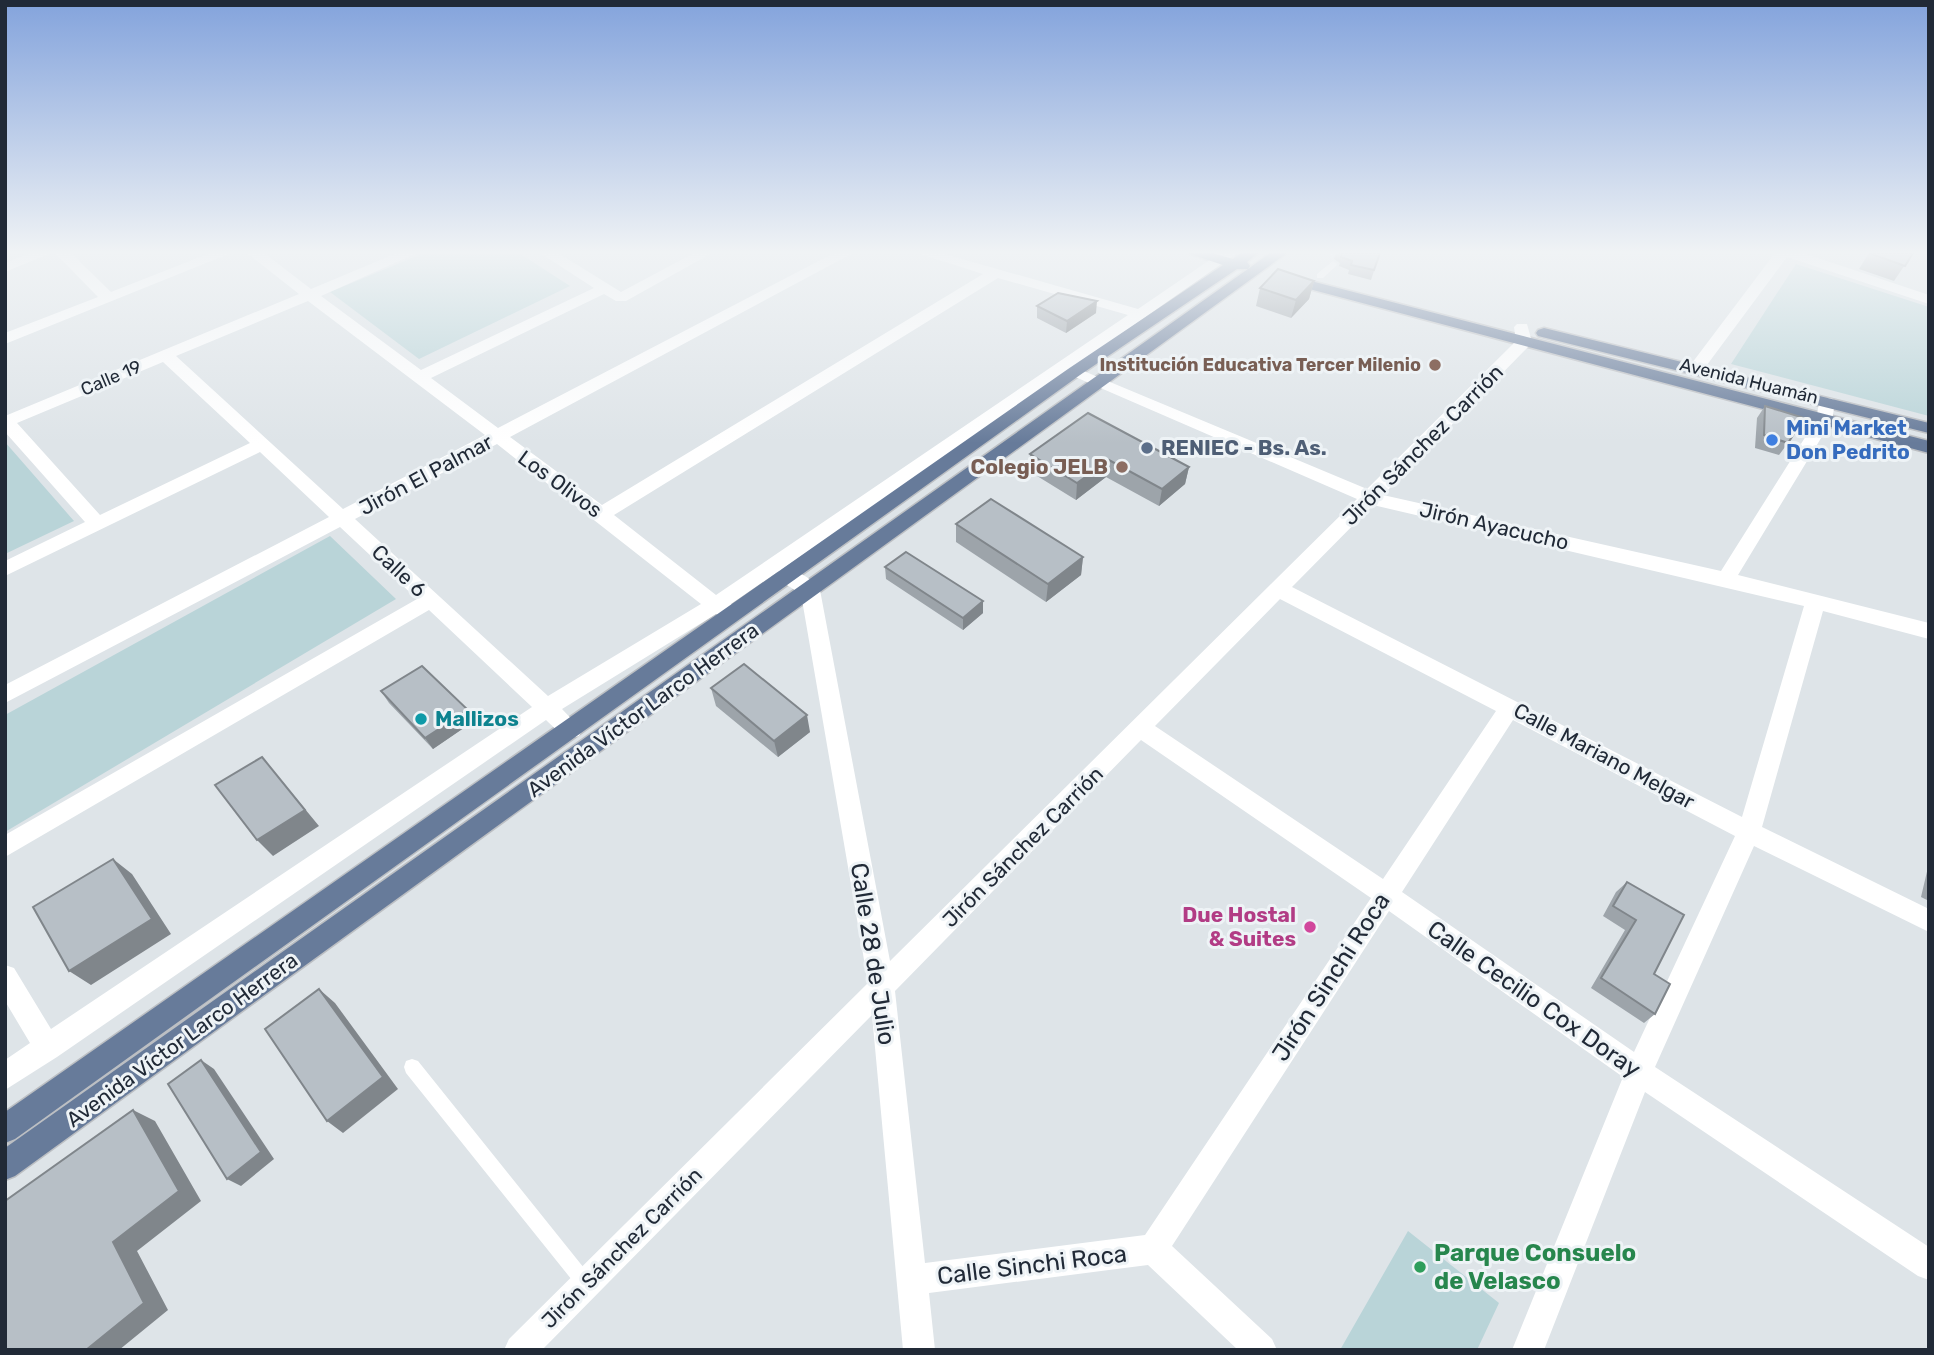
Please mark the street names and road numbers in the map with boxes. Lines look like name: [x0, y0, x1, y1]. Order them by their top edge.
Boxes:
street label: Avenida Huamán: [1677, 353, 1821, 409]
street label: Calle 19: [77, 355, 145, 401]
street label: Jirón Sánchez Carrión: [1337, 359, 1508, 530]
street label: Jirón El Palmar: [355, 429, 497, 520]
street label: Los Olivos: [513, 445, 607, 522]
street label: Jirón Ayacucho: [1417, 496, 1571, 555]
street label: Calle 6: [367, 539, 432, 602]
street label: Avenida Víctor Larco Herrera: [522, 617, 763, 802]
street label: Calle Mariano Melgar: [1510, 697, 1699, 814]
street label: Jirón Sánchez Carrión: [937, 761, 1108, 932]
street label: Calle 28 de Julio: [845, 861, 901, 1047]
street label: Jirón Sinchi Roca: [1266, 888, 1396, 1066]
street label: Calle Cecilio Cox Doray: [1422, 915, 1646, 1083]
street label: Avenida Víctor Larco Herrera: [61, 947, 302, 1132]
street label: Jirón Sánchez Carrión: [536, 1162, 707, 1333]
street label: Calle Sinchi Roca: [936, 1239, 1128, 1291]

